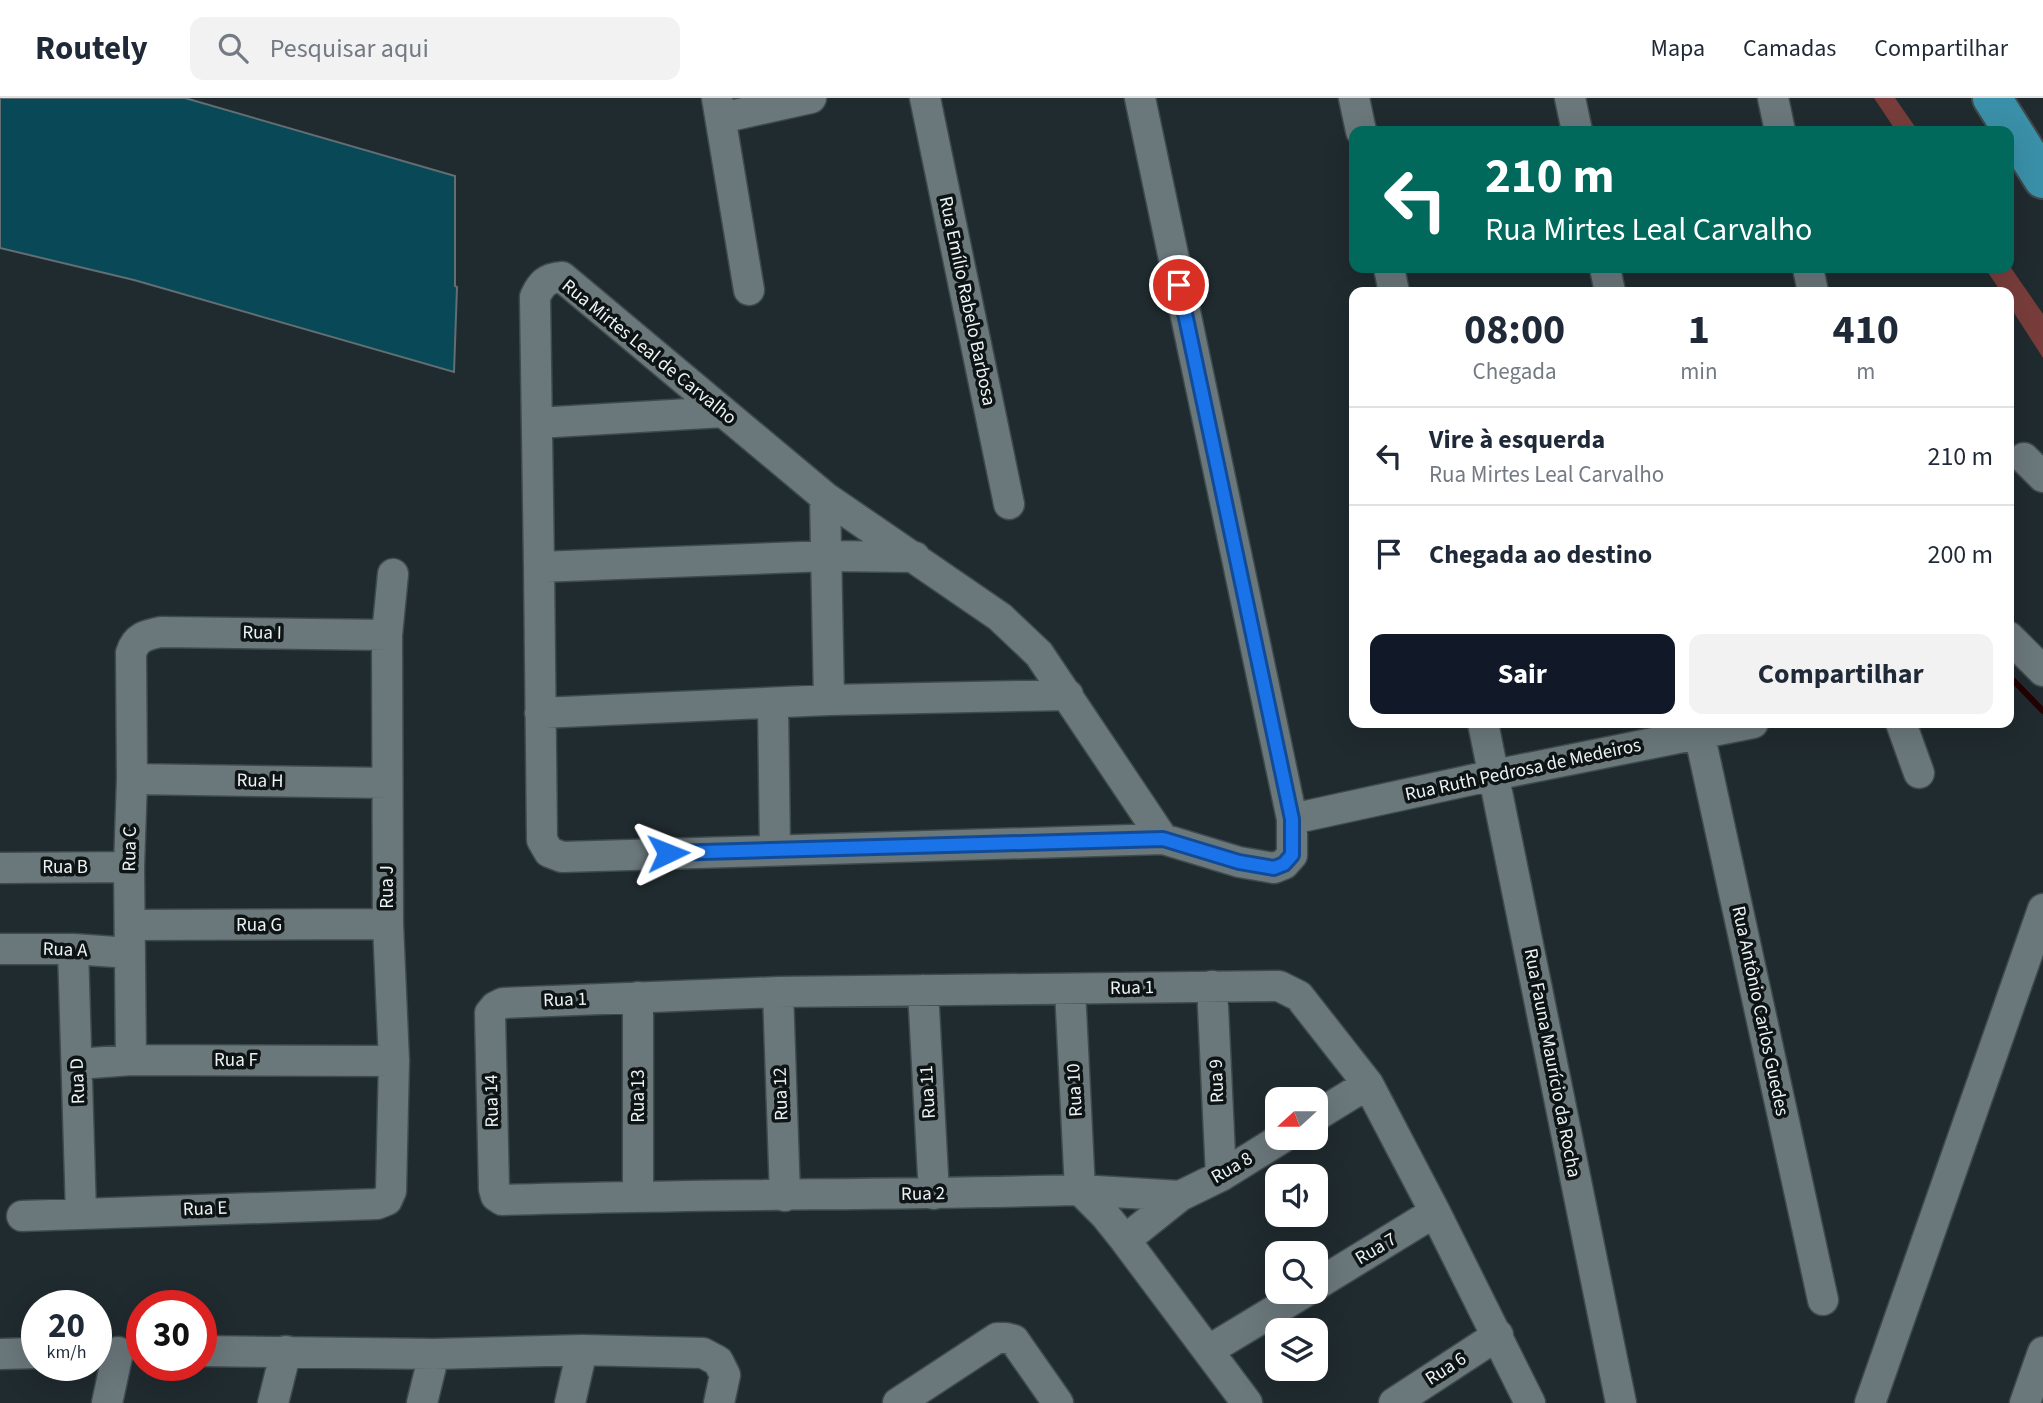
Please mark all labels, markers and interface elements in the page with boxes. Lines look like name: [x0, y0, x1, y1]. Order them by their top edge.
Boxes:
search box: [190, 17, 680, 80]
text: Routely: [35, 25, 148, 72]
icon: search: [214, 29, 252, 67]
text: Pesquisar aqui: [270, 30, 429, 67]
text: Mapa: [1650, 31, 1705, 66]
text: Camadas: [1743, 31, 1836, 66]
text: Compartilhar: [1874, 31, 2008, 66]
text: 210 m: [1485, 142, 1614, 212]
icon: left: [1370, 154, 1461, 245]
street label: Rua Emílio Rabelo Barbosa: [932, 194, 1002, 408]
text: Rua Mirtes Leal Carvalho: [1485, 207, 1812, 253]
pin: [1149, 255, 1209, 315]
icon: arrive: [1160, 266, 1198, 304]
street label: Rua Mirtes Leal de Carvalho: [556, 273, 742, 431]
text: 08:00: [1464, 300, 1565, 360]
text: 1: [1688, 300, 1710, 360]
text: 410: [1832, 300, 1899, 360]
text: Chegada: [1473, 355, 1557, 388]
text: min: [1680, 355, 1718, 388]
text: m: [1856, 355, 1875, 388]
text: Vire à esquerda: [1429, 421, 1605, 458]
icon: left: [1370, 437, 1408, 475]
text: 210 m: [1927, 438, 1993, 475]
text: Rua Mirtes Leal Carvalho: [1429, 458, 1664, 491]
icon: arrive: [1370, 535, 1408, 573]
text: Chegada ao destino: [1429, 536, 1652, 573]
text: 200 m: [1927, 536, 1993, 573]
street label: Rua I: [242, 619, 282, 647]
button: Sair: [1370, 634, 1675, 714]
button: Compartilhar: [1689, 634, 1993, 714]
street label: Rua Ruth Pedrosa de Medeiros: [1402, 732, 1644, 808]
street label: Rua H: [236, 767, 284, 795]
position arrow: [631, 816, 705, 890]
street label: Rua C: [116, 826, 144, 872]
street label: Rua B: [42, 854, 88, 881]
street label: Rua J: [374, 865, 401, 909]
street label: Rua Antônio Carlos Guedes: [1725, 903, 1795, 1119]
street label: Rua G: [236, 912, 282, 939]
street label: Rua A: [42, 936, 89, 964]
street label: Rua Fauna Maurício da Rocha: [1517, 946, 1587, 1180]
street label: Rua 1: [1110, 974, 1154, 1002]
street label: Rua 1: [543, 986, 587, 1014]
street label: Rua F: [214, 1047, 258, 1074]
street label: Rua D: [64, 1057, 92, 1105]
street label: Rua 9: [1203, 1059, 1231, 1103]
street label: Rua 10: [1060, 1063, 1090, 1117]
street label: Rua 11: [913, 1065, 943, 1119]
street label: Rua 12: [767, 1067, 795, 1121]
street label: Rua 13: [625, 1069, 652, 1123]
street label: Rua 14: [478, 1074, 506, 1128]
north arrow: [1265, 1087, 1328, 1150]
map controls: [1265, 1087, 1328, 1381]
street label: Rua 8: [1206, 1145, 1258, 1191]
button: sound: [1265, 1164, 1328, 1227]
street label: Rua 2: [901, 1180, 945, 1208]
street label: Rua E: [182, 1195, 228, 1223]
street label: Rua 7: [1350, 1226, 1402, 1272]
button: search: [1265, 1241, 1328, 1304]
speed limit sign: 30: [126, 1290, 217, 1381]
text: 20: [48, 1301, 85, 1351]
button: layers: [1265, 1318, 1328, 1381]
text: km/h: [47, 1340, 86, 1365]
street label: Rua 6: [1420, 1346, 1472, 1392]

